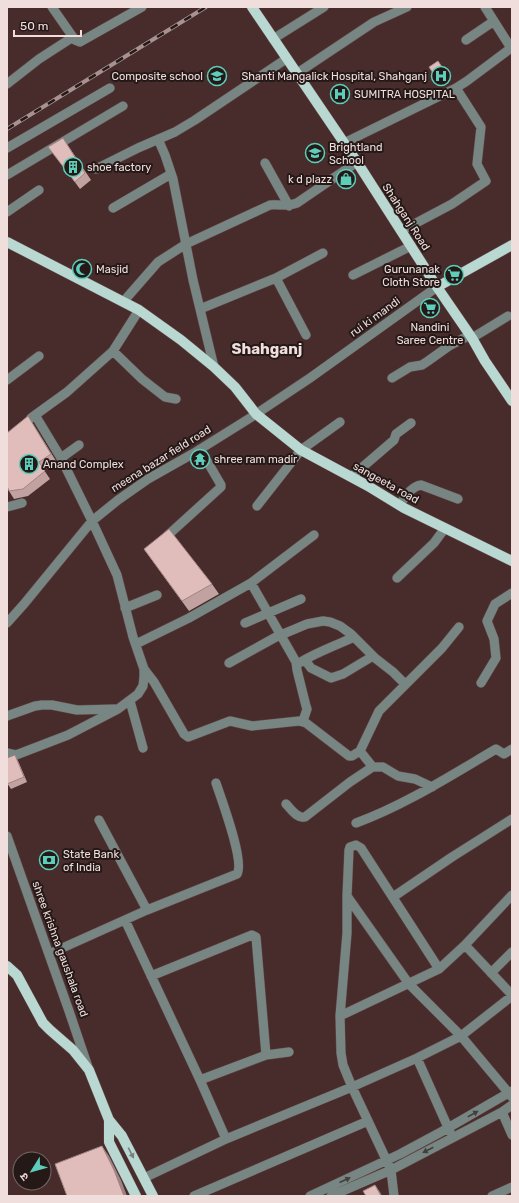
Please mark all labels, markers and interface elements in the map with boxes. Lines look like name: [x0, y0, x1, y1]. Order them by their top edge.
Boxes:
scale bar: [14, 12, 81, 38]
text: 50 m: [20, 19, 48, 33]
school or university icon: Composite school: [206, 65, 228, 87]
hospital icon: Shanti Mangalick Hospital, Shahganj: [430, 65, 452, 87]
place label: Composite school: [112, 70, 203, 83]
place label: Shanti Mangalick Hospital, Shahganj: [241, 70, 427, 83]
hospital icon: SUMITRA HOSPITAL: [329, 83, 351, 105]
place label: SUMITRA HOSPITAL: [354, 88, 455, 101]
place label: Brightland School: [329, 141, 383, 167]
school or university icon: Brightland School: [304, 142, 326, 164]
building icon: shoe factory: [62, 156, 84, 178]
place label: shoe factory: [87, 161, 151, 174]
shop icon: k d plazz: [335, 168, 357, 190]
place label: k d plazz: [288, 173, 332, 186]
street label: Shahganj Road: [380, 181, 432, 253]
mosque icon: Masjid: [71, 258, 93, 280]
place label: Masjid: [96, 263, 128, 276]
place label: Gurunanak Cloth Store: [382, 263, 440, 289]
supermarket icon: Gurunanak Cloth Store: [443, 264, 465, 286]
street label: rui ki mandi: [347, 294, 403, 340]
supermarket icon: Nandini Saree Centre: [419, 297, 441, 319]
place label: Nandini Saree Centre: [397, 321, 463, 347]
district label: Shahganj: [232, 340, 302, 358]
street label: meena bazar field road: [109, 423, 213, 495]
temple icon: shree ram madir: [189, 448, 211, 470]
building icon: Anand Complex: [18, 453, 40, 475]
place label: shree ram madir: [214, 453, 298, 466]
place label: Anand Complex: [43, 458, 124, 471]
street label: sangeeta road: [351, 460, 421, 506]
place label: State Bank of India: [63, 848, 119, 874]
bank icon: State Bank of India: [38, 849, 60, 871]
street label: shree krishna gaushala road: [29, 879, 91, 1019]
one-way arrow: [467, 1111, 479, 1117]
one-way arrow: [127, 1147, 134, 1158]
one-way arrow: [423, 1147, 434, 1153]
north arrow: [12, 1151, 52, 1191]
text: उ: [17, 1170, 32, 1183]
one-way arrow: [340, 1177, 351, 1183]

